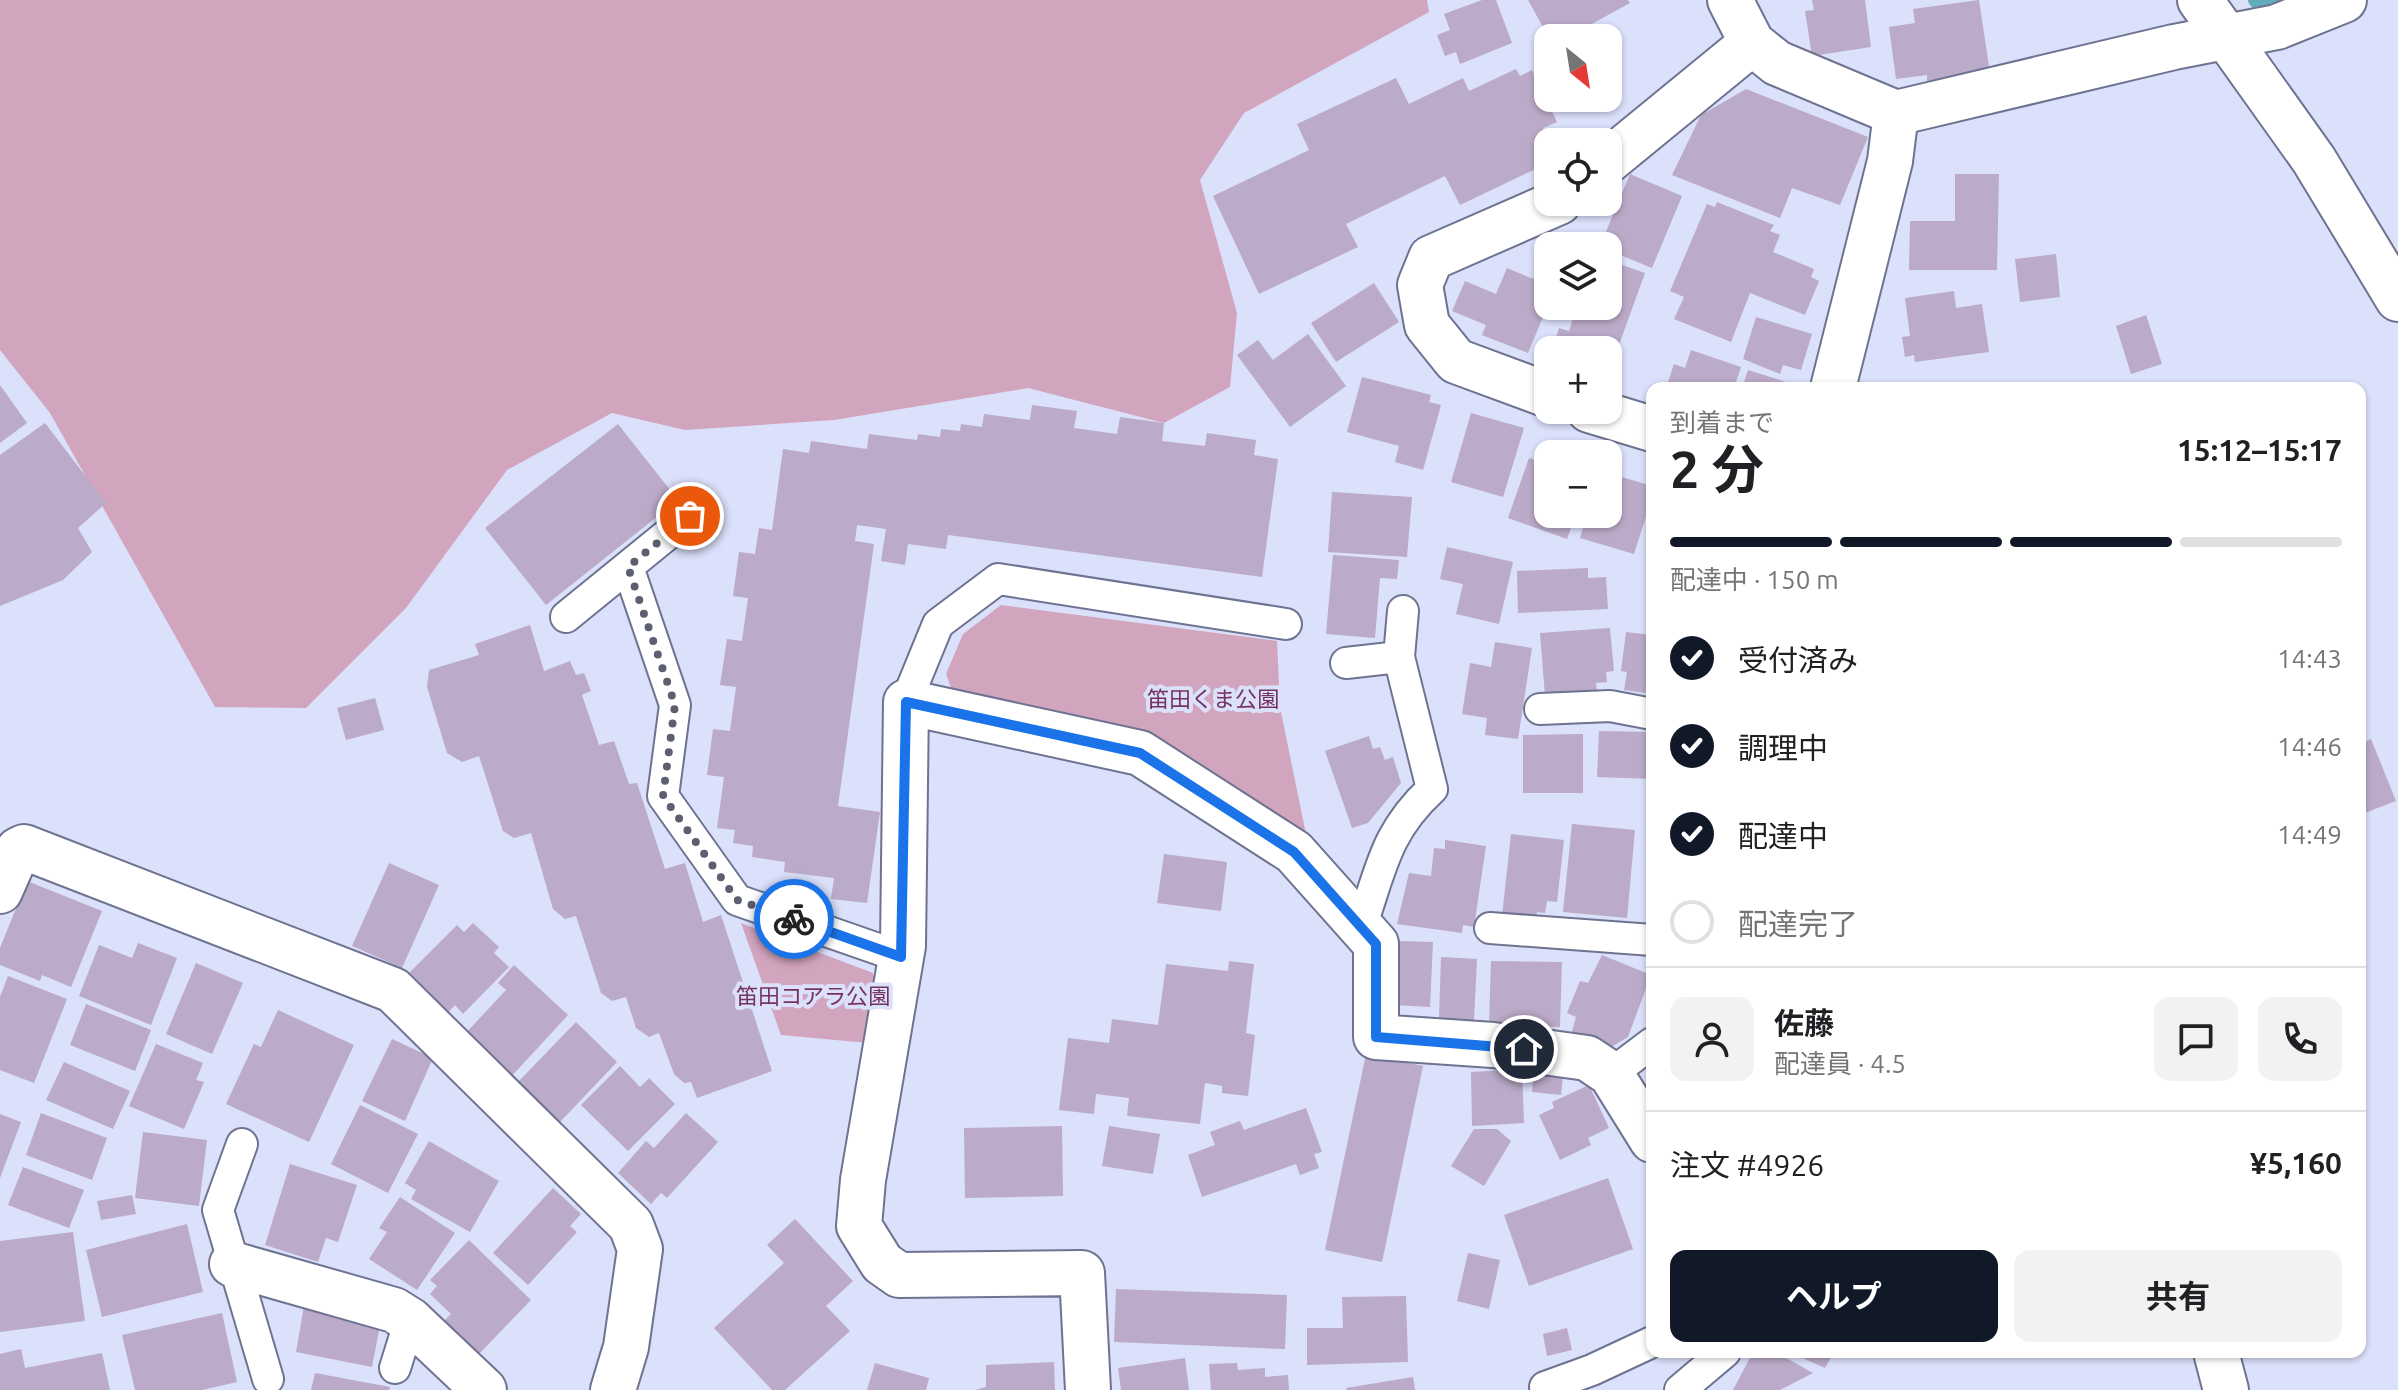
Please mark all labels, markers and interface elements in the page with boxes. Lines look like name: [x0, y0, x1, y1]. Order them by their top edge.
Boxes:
north arrow: [1534, 24, 1622, 112]
map controls: [1534, 24, 1622, 528]
button: locate: [1534, 128, 1622, 216]
button: layers: [1534, 232, 1622, 320]
button: +: [1534, 336, 1622, 424]
text: 到着まで: [1670, 408, 1774, 437]
text: 15:12–15:17: [2177, 433, 2342, 467]
button: −: [1534, 440, 1622, 528]
text: 2 分: [1670, 440, 1764, 498]
pin: [656, 482, 724, 550]
icon: bag: [668, 494, 712, 538]
text: 配達中 · 150 m: [1670, 565, 1839, 594]
icon: check: [1670, 636, 1714, 680]
text: 受付済み: [1738, 643, 1858, 677]
text: 14:43: [2277, 644, 2342, 673]
park label: 笛田くま公園: [1147, 686, 1279, 711]
icon: check: [1670, 724, 1714, 768]
text: 調理中: [1738, 731, 1828, 765]
text: 14:46: [2277, 732, 2342, 761]
icon: check: [1670, 812, 1714, 856]
text: 配達中: [1738, 819, 1828, 853]
text: 14:49: [2277, 820, 2342, 849]
courier: [754, 879, 834, 959]
icon: bike: [772, 897, 816, 941]
text: 配達完了: [1738, 907, 1858, 941]
park label: 笛田コアラ公園: [736, 983, 890, 1008]
button: person: [1670, 997, 1754, 1081]
button: chat: [2154, 997, 2238, 1081]
button: phone: [2258, 997, 2342, 1081]
text: 佐藤: [1774, 1006, 1834, 1040]
pin: [1490, 1015, 1558, 1083]
icon: home: [1502, 1027, 1546, 1071]
text: 配達員 · 4.5: [1774, 1049, 1906, 1078]
text: ¥5,160: [2250, 1146, 2342, 1180]
text: 注文 #4926: [1670, 1148, 1824, 1182]
button: ヘルプ: [1670, 1250, 1998, 1342]
button: 共有: [2014, 1250, 2342, 1342]

